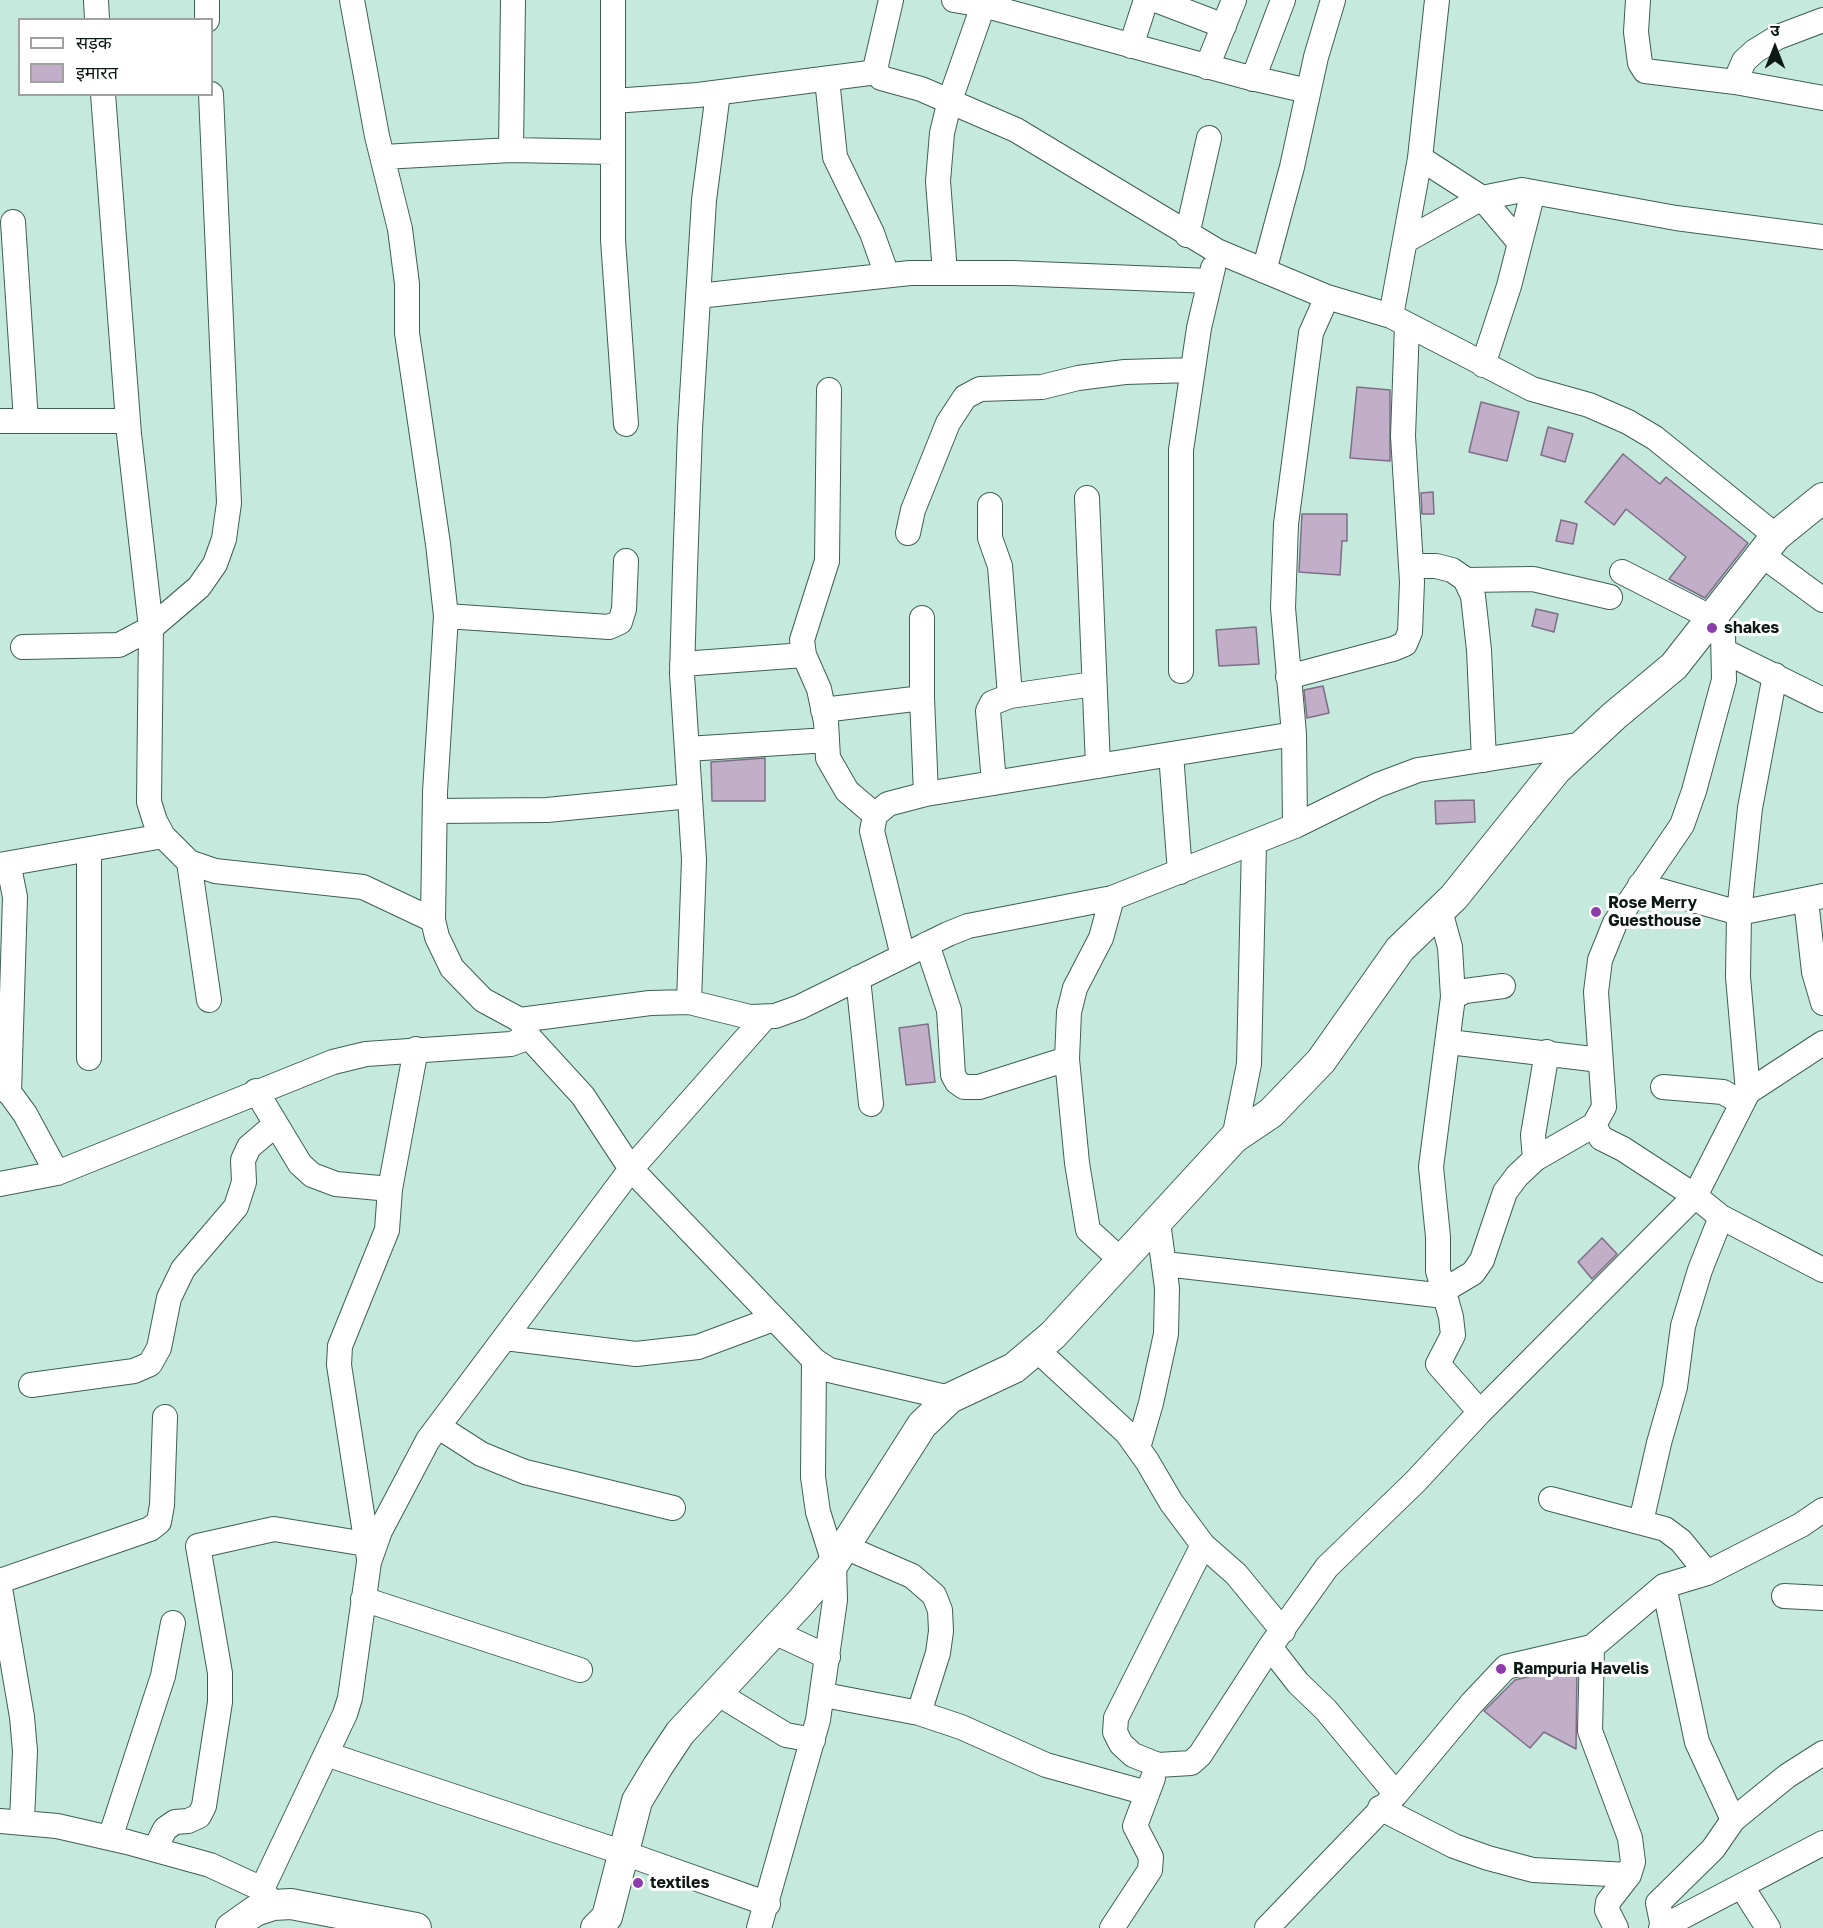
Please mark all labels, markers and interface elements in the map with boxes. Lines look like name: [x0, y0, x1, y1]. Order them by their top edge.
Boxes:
legend: [18, 18, 213, 96]
north arrow: [1745, 18, 1805, 78]
text: उ: [1770, 20, 1780, 40]
text: सड़क: [76, 31, 112, 53]
text: इमारत: [76, 61, 118, 83]
place label: shakes: [1724, 618, 1779, 638]
marker: shakes: [1705, 621, 1719, 635]
place label: Rose Merry Guesthouse: [1608, 893, 1701, 931]
marker: Rose Merry Guesthouse: [1589, 905, 1603, 919]
place label: Rampuria Havelis: [1513, 1659, 1649, 1679]
marker: Rampuria Havelis: [1494, 1662, 1508, 1676]
place label: textiles: [650, 1873, 710, 1893]
marker: textiles: [631, 1876, 645, 1890]

